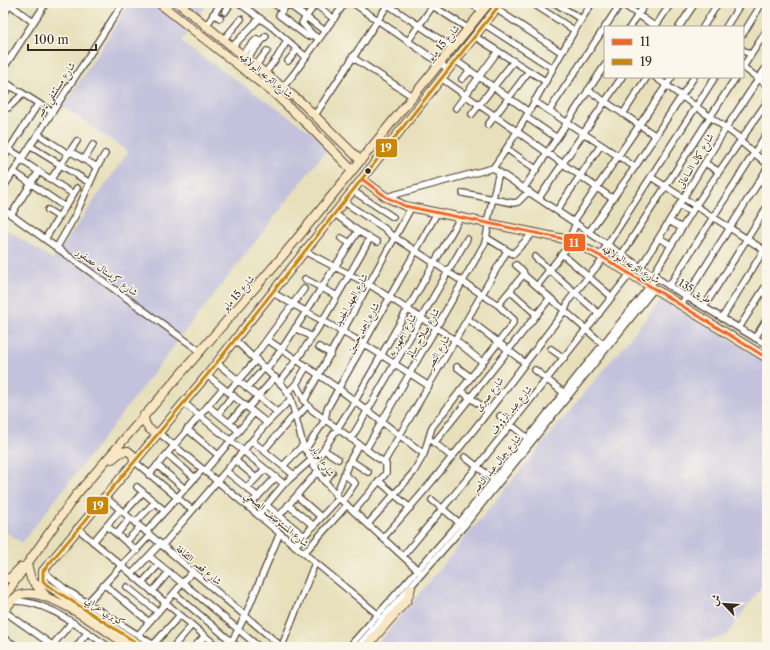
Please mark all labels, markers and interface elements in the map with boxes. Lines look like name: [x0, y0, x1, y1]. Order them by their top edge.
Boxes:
street label: شارع 15 مايو: [423, 22, 465, 67]
scale bar: [28, 26, 96, 52]
legend: [604, 26, 744, 78]
text: 100 m: [34, 32, 69, 47]
text: 11: [640, 34, 650, 49]
street label: شارع الترعه البولاقيه: [235, 49, 296, 103]
text: 19: [640, 54, 652, 69]
street label: شارع مستشفي ناصر: [31, 59, 82, 124]
street label: شارع كمال الساعاتى: [673, 131, 719, 193]
line badge: 19: [375, 138, 398, 158]
text: 19: [380, 141, 392, 155]
unlabelled marker: [363, 166, 373, 176]
line badge: 11: [563, 233, 586, 252]
text: 11: [569, 236, 579, 250]
street label: شارع الترعه البولاقيه: [598, 242, 663, 289]
street label: شارع كريستال عصفور: [71, 245, 141, 301]
street label: شارع العهد الجديد: [331, 271, 374, 330]
street label: شارع 15 مايو: [218, 272, 260, 317]
street label: طريق 135: [676, 276, 714, 306]
street label: شارع احمد حسين: [344, 300, 385, 357]
street label: شارع صلاح سالم: [403, 305, 445, 362]
street label: شارع الجمهوريه: [385, 311, 422, 360]
street label: شارع النصر: [423, 332, 456, 374]
street label: شارع صبرى: [472, 374, 509, 416]
street label: شارع عبد الرؤوف: [487, 382, 537, 439]
street label: شارع جمال عبد الناصر: [468, 432, 526, 499]
street label: شارع نوبار: [305, 442, 338, 481]
street label: شارع المستوصف الصحي: [240, 488, 312, 552]
line badge: 19: [86, 496, 109, 515]
text: 19: [92, 499, 104, 513]
street label: شارع قصر الثقافة: [172, 542, 225, 590]
north arrow: [704, 584, 744, 624]
text: ش: [706, 592, 724, 608]
street label: كوبري عرابي: [82, 593, 127, 630]

